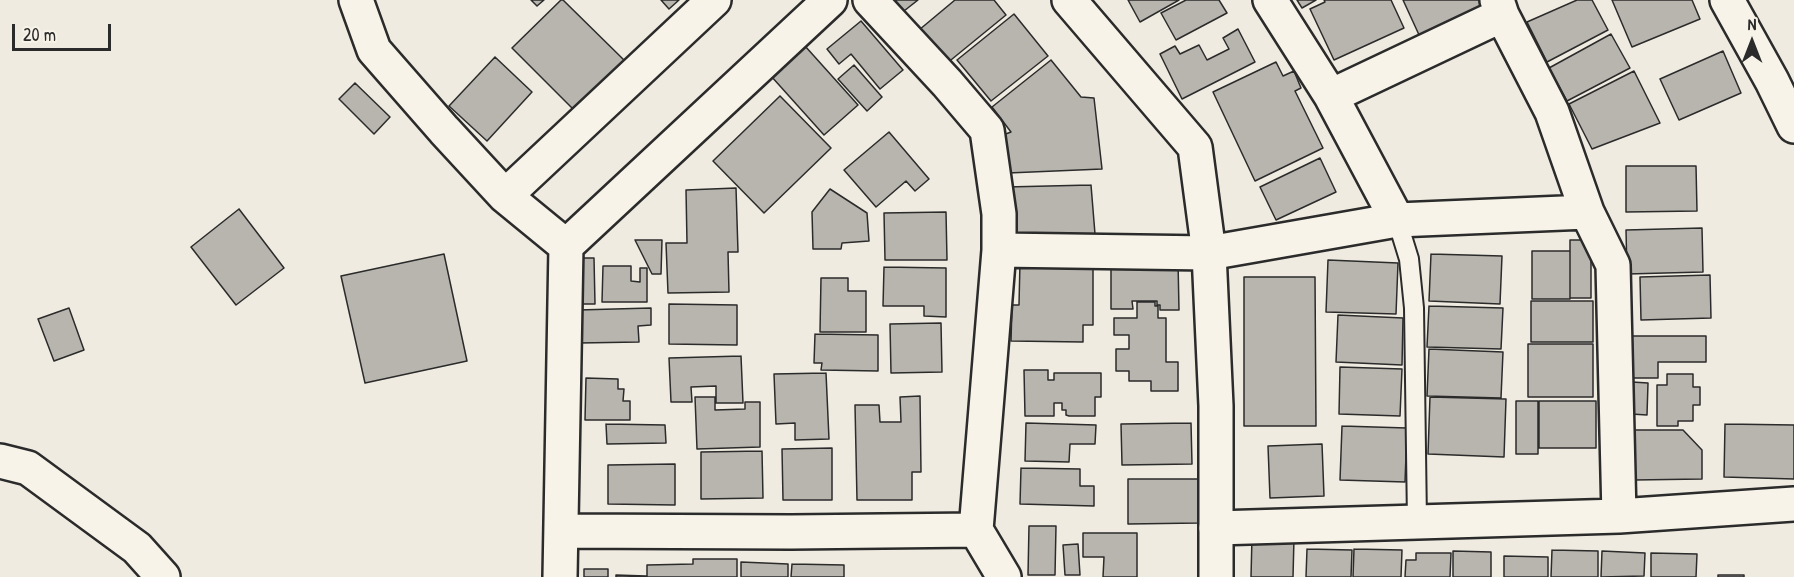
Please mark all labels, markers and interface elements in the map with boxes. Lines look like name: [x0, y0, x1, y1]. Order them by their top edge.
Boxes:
scale bar: [15, 12, 114, 50]
north arrow: [1722, 12, 1782, 72]
text: N: [1748, 13, 1756, 35]
text: 20 m: [23, 22, 56, 47]

